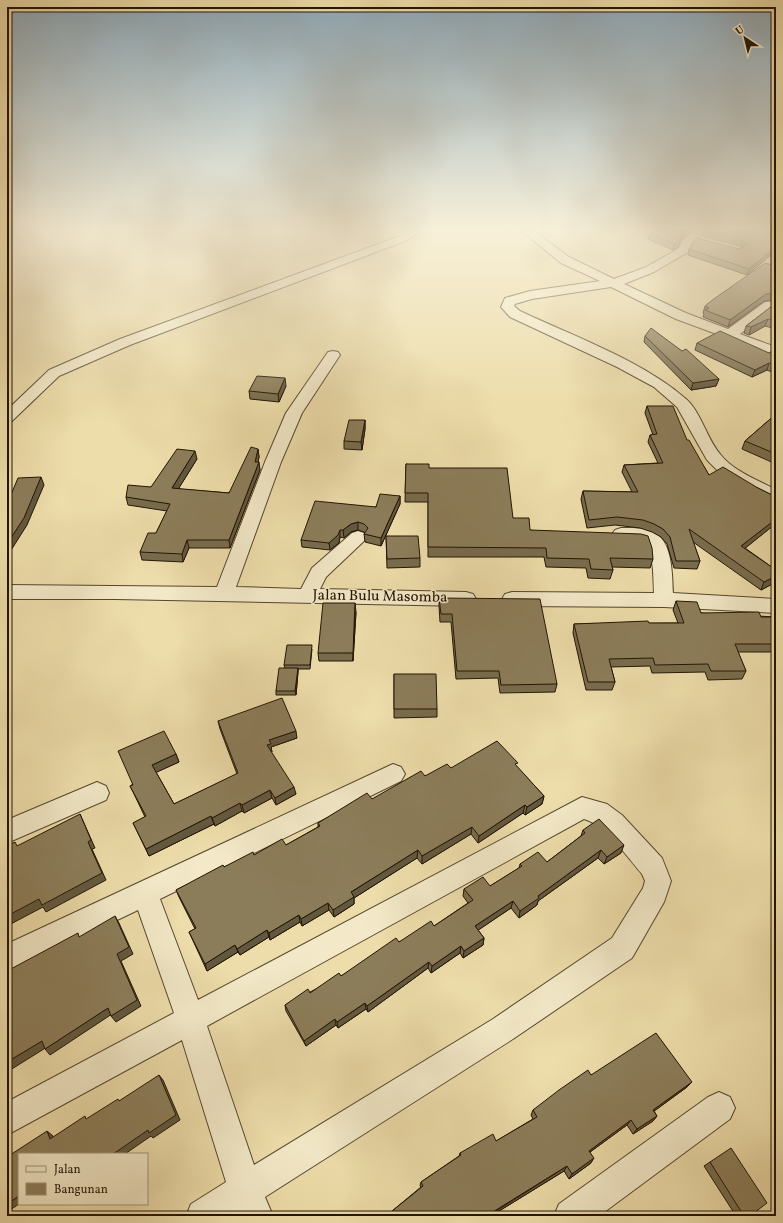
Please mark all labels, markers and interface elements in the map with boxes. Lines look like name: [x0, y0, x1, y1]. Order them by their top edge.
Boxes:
north arrow: [725, 18, 765, 58]
text: U: [733, 22, 748, 39]
street label: Jalan Bulu Masomba: [312, 585, 448, 609]
legend: [18, 1153, 148, 1205]
text: Jalan: [54, 1162, 81, 1178]
text: Bangunan: [54, 1182, 108, 1198]

